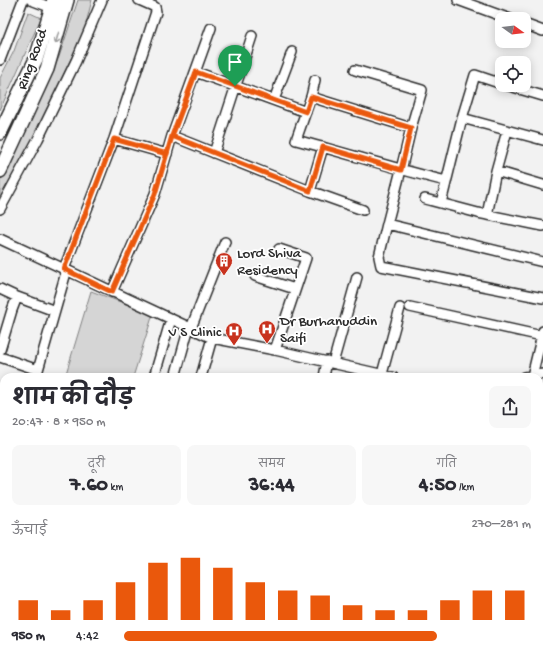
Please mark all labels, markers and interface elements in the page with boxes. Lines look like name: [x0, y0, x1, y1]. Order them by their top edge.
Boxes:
north arrow: [495, 12, 531, 48]
map controls: [495, 12, 531, 92]
street label: Ring Road: [14, 26, 53, 92]
one-way arrow: [53, 31, 60, 44]
pin: [218, 45, 252, 86]
icon: arrive: [224, 51, 246, 73]
button: locate: [495, 56, 531, 92]
place label: Lord Shiva Residency: [237, 245, 302, 280]
building icon: Lord Shiva Residency: [214, 251, 234, 276]
place label: Dr Burhanuddin Saifi: [279, 313, 377, 348]
hospital icon: Dr Burhanuddin Saifi: [257, 319, 277, 344]
hospital icon: V S Clinic: [224, 321, 244, 346]
place label: V S Clinic: [167, 324, 222, 342]
button: share: [489, 386, 531, 428]
text: शाम की दौड़: [12, 387, 134, 413]
text: 20:47 · 8 × 950 m: [12, 415, 106, 430]
text: दूरी: [88, 459, 105, 471]
text: समय: [258, 459, 285, 471]
text: गति: [436, 459, 457, 471]
text: 7.60: [70, 475, 108, 498]
text: 36:44: [249, 475, 294, 498]
text: 4:50: [419, 475, 456, 498]
text: km: [108, 482, 123, 494]
text: /km: [456, 482, 474, 494]
text: 270–281 m: [471, 517, 531, 532]
text: ऊँचाई: [12, 524, 47, 539]
text: 950 m: [12, 629, 45, 644]
text: 4:42: [76, 629, 99, 644]

